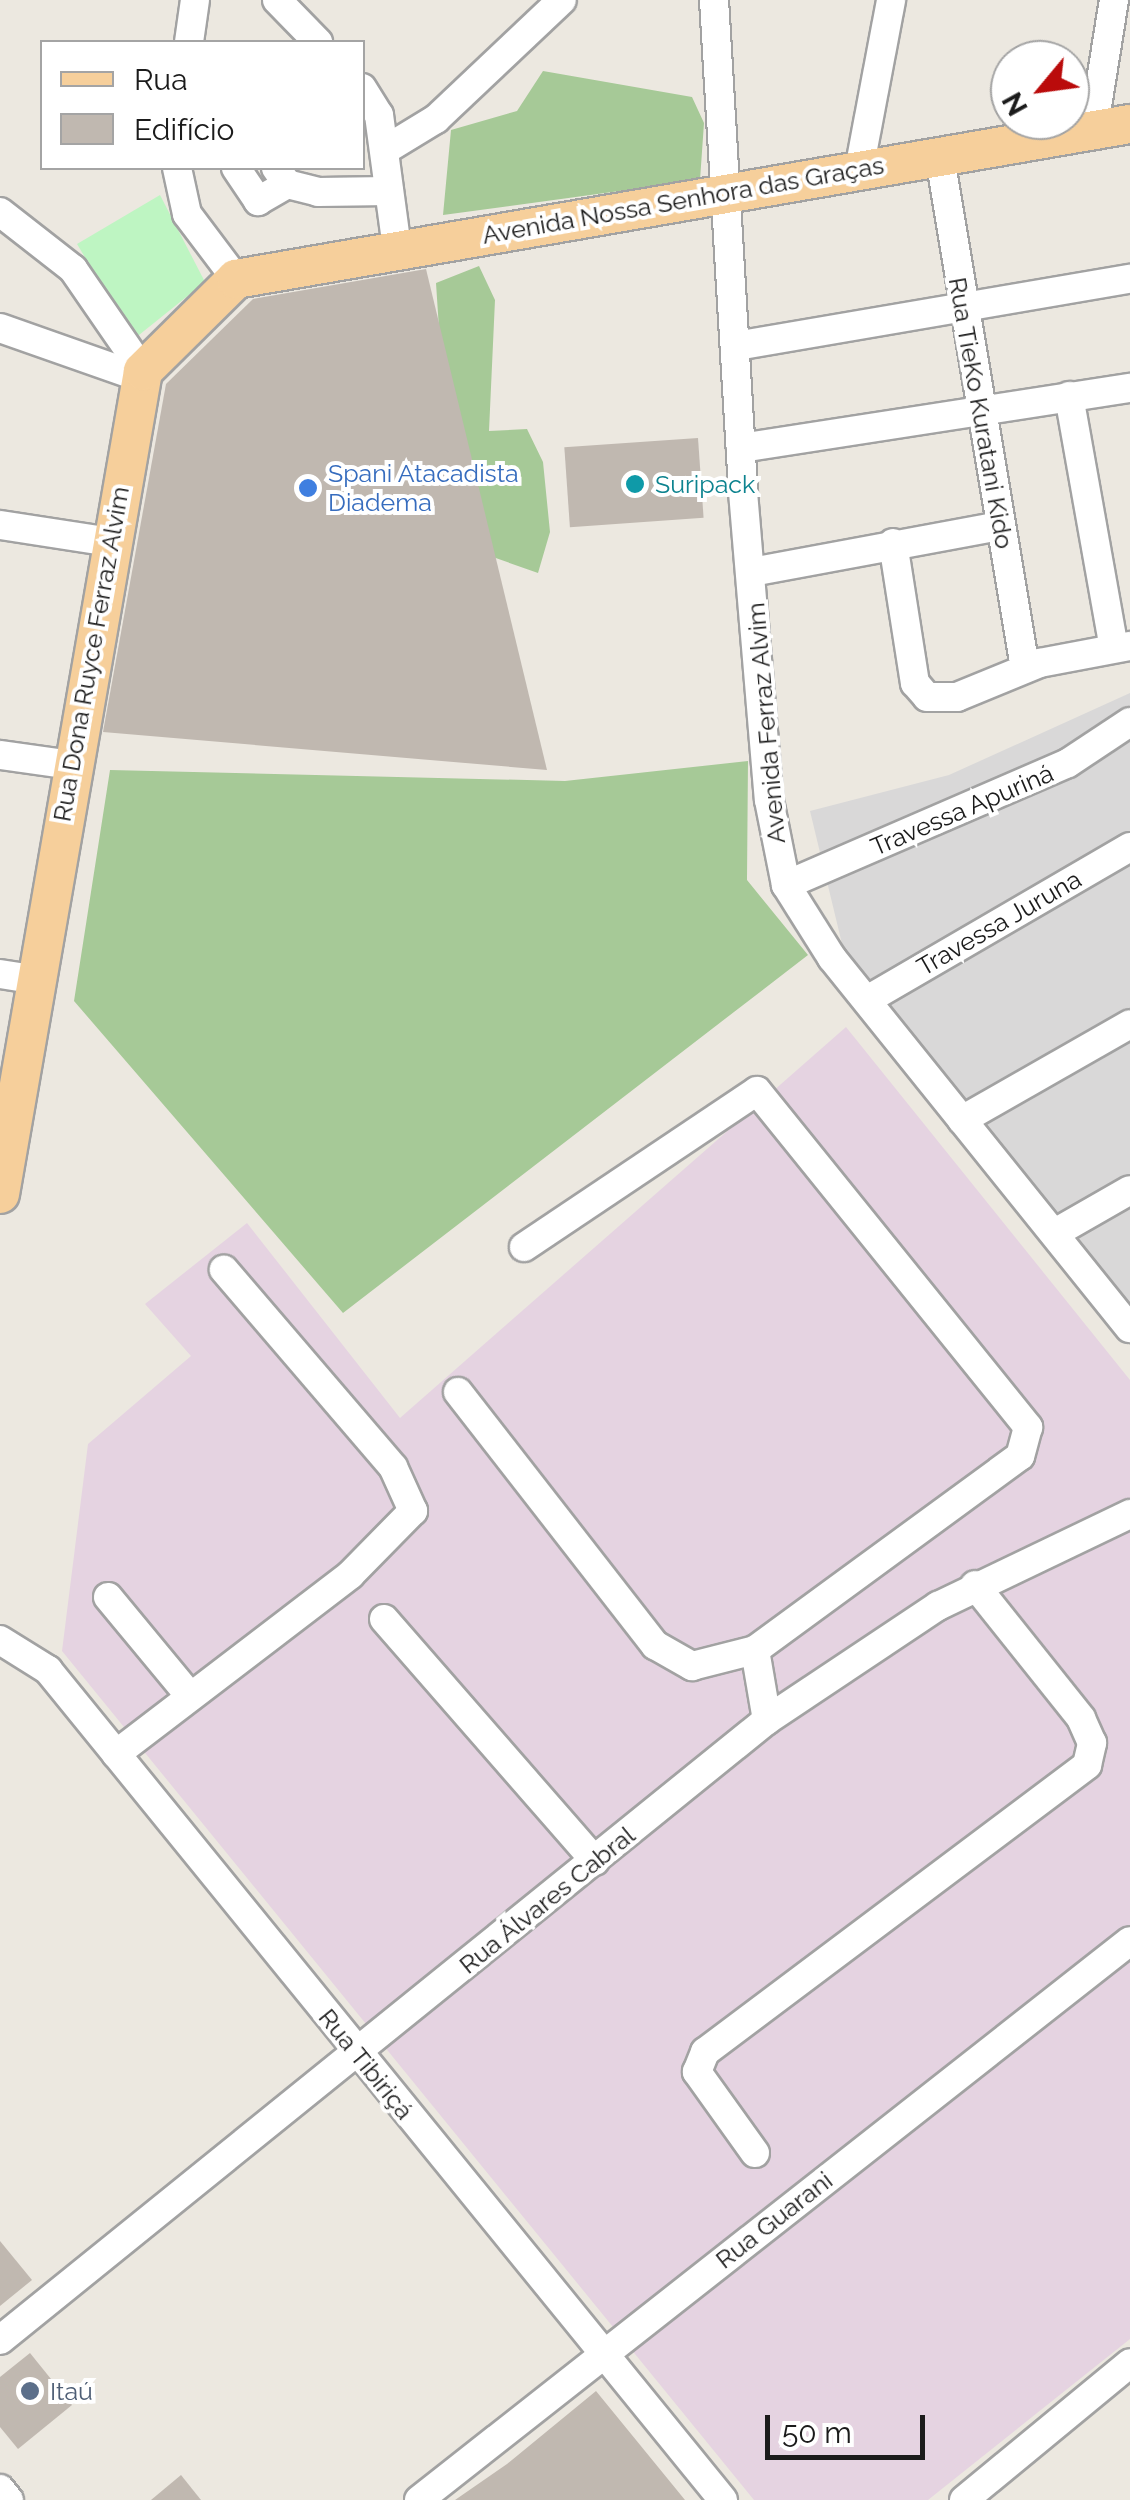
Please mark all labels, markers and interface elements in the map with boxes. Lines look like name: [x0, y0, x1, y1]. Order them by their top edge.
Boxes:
legend: [40, 40, 365, 170]
north arrow: [990, 40, 1090, 140]
text: Rua: [134, 62, 188, 97]
text: N: [995, 86, 1035, 121]
text: Edifício: [134, 112, 234, 147]
street label: Avenida Nossa Senhora das Graças: [480, 150, 886, 250]
street label: Rua TieKo Kuratani Kido: [942, 275, 1020, 551]
place label: Spani Atacadista Diadema: [328, 459, 519, 518]
place label: Suripack: [655, 469, 755, 499]
marker: Suripack: [624, 473, 646, 495]
marker: Spani Atacadista Diadema: [297, 477, 319, 499]
street label: Rua Dona Ruyce Ferraz Alvim: [47, 484, 135, 824]
street label: Avenida Ferraz Alvim: [740, 601, 792, 845]
street label: Travessa Apuriná: [866, 758, 1058, 862]
street label: Travessa Juruna: [911, 864, 1087, 982]
street label: Rua Álvares Cabral: [453, 1820, 641, 1980]
street label: Rua Tibiriçá: [312, 2002, 420, 2126]
street label: Rua Guarani: [710, 2165, 838, 2275]
place label: Itaú: [50, 2376, 93, 2406]
marker: Itaú: [19, 2380, 41, 2402]
scale bar: [770, 2395, 930, 2457]
text: 50 m: [782, 2415, 852, 2450]

